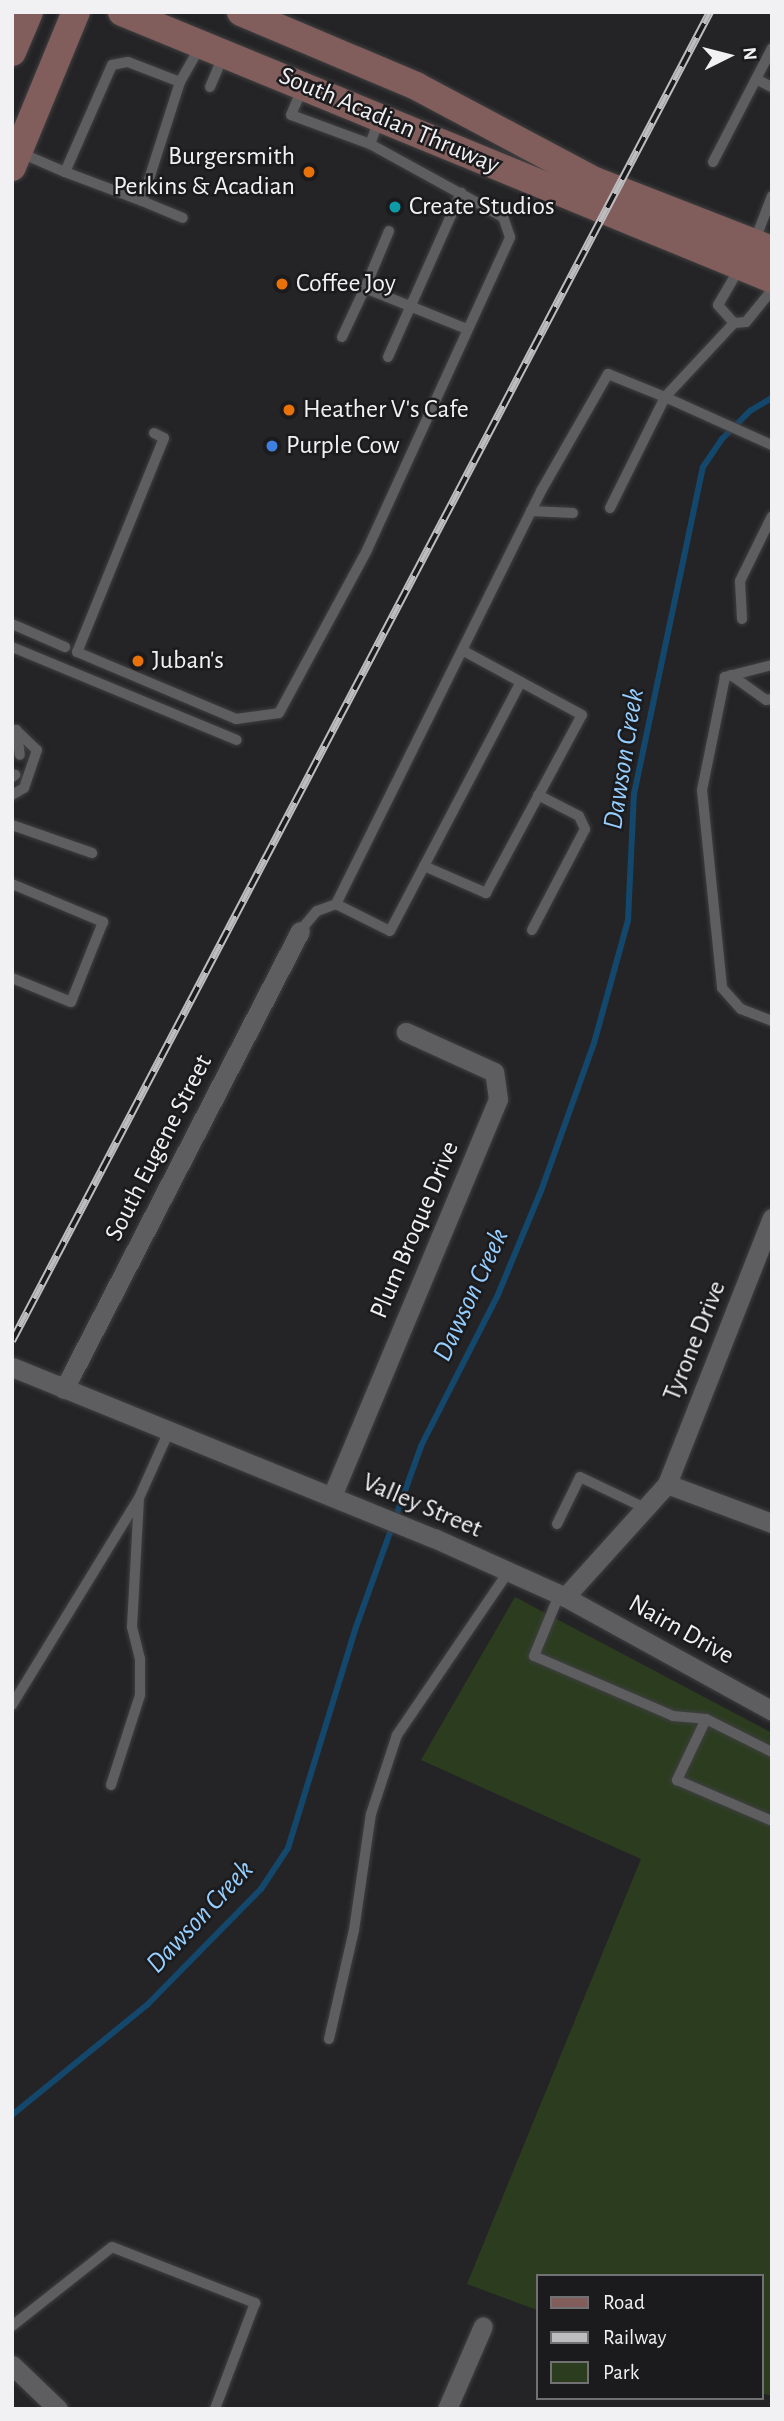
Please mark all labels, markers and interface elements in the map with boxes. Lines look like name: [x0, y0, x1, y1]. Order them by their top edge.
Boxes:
north arrow: [693, 21, 763, 91]
text: N: [739, 46, 760, 61]
street label: South Acadian Thruway: [274, 60, 504, 182]
place label: Burgersmith Perkins & Acadian: [113, 141, 295, 202]
marker: Burgersmith Perkins & Acadian: [301, 164, 317, 180]
place label: Create Studios: [409, 191, 555, 223]
marker: Create Studios: [387, 199, 403, 215]
place label: Coffee Joy: [296, 268, 396, 300]
marker: Coffee Joy: [274, 276, 290, 292]
place label: Heather V's Cafe: [303, 394, 469, 426]
marker: Heather V's Cafe: [281, 402, 297, 418]
place label: Purple Cow: [286, 430, 399, 462]
marker: Purple Cow: [264, 438, 280, 454]
place label: Juban's: [152, 645, 224, 677]
marker: Juban's: [130, 653, 146, 669]
water label: Dawson Creek: [596, 686, 652, 832]
street label: South Eugene Street: [99, 1050, 219, 1246]
street label: Plum Broque Drive: [364, 1137, 466, 1323]
water label: Dawson Creek: [426, 1223, 516, 1367]
street label: Tyrone Drive: [657, 1276, 733, 1406]
street label: Valley Street: [358, 1467, 486, 1545]
street label: Nairn Drive: [623, 1588, 739, 1672]
water label: Dawson Creek: [139, 1853, 261, 1981]
legend: [536, 2274, 763, 2400]
text: Road: [603, 2292, 645, 2313]
text: Railway: [603, 2327, 666, 2348]
text: Park: [603, 2362, 639, 2383]

